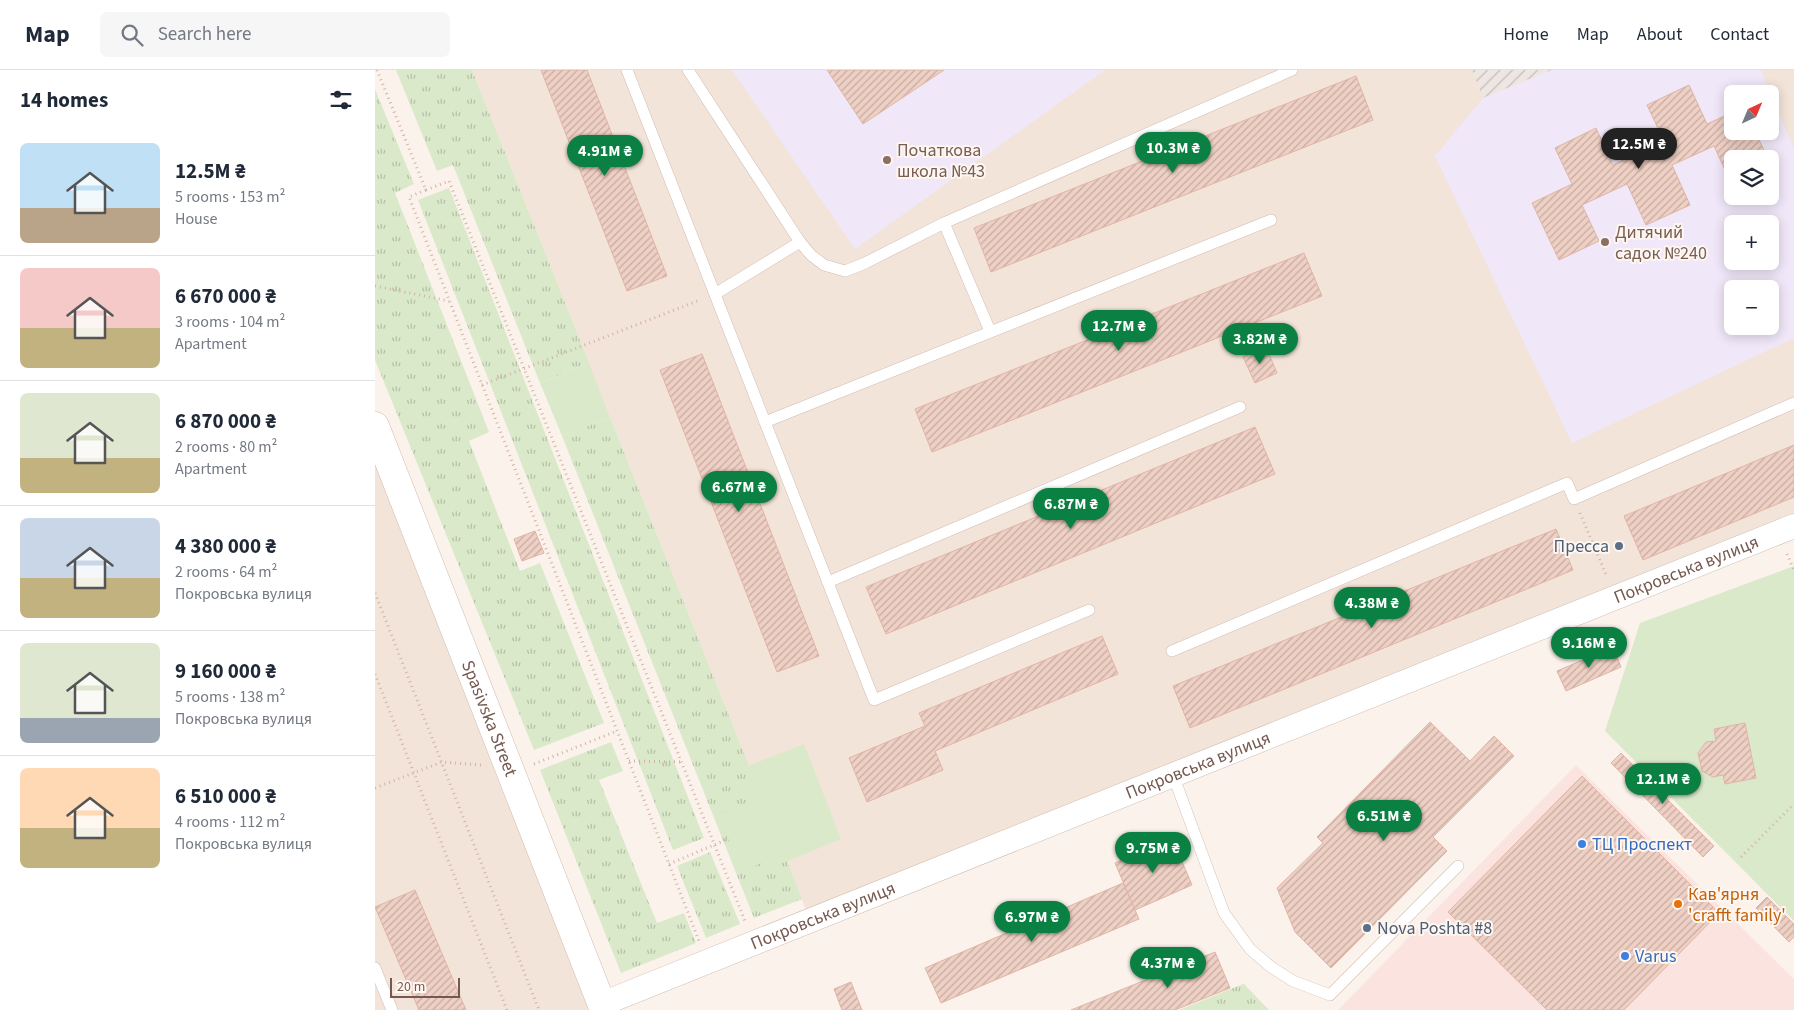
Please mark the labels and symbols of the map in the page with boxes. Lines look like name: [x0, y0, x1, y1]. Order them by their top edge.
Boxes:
north arrow: [1724, 85, 1779, 140]
pin: 12.5M ₴: [1593, 128, 1685, 170]
pin: 10.3M ₴: [1127, 132, 1219, 174]
pin: 4.91M ₴: [559, 134, 651, 177]
place label: Початкова школа №43: [897, 138, 985, 184]
marker: Початкова школа №43: [881, 154, 893, 166]
place label: Дитячий садок №240: [1615, 220, 1707, 266]
marker: Дитячий садок №240: [1599, 236, 1611, 248]
pin: 12.7M ₴: [1073, 310, 1165, 352]
pin: 3.82M ₴: [1214, 322, 1306, 365]
pin: 6.67M ₴: [693, 470, 785, 513]
pin: 6.87M ₴: [1025, 488, 1117, 530]
street label: Покровська вулиця: [1610, 529, 1762, 610]
place label: Пресса: [1554, 534, 1609, 559]
marker: Пресса: [1613, 540, 1625, 552]
pin: 4.38M ₴: [1326, 586, 1418, 629]
pin: 9.16M ₴: [1543, 626, 1635, 669]
street label: Spasivska Street: [456, 657, 524, 780]
street label: Покровська вулиця: [1122, 725, 1274, 805]
pin: 12.1M ₴: [1617, 762, 1709, 805]
pin: 6.51M ₴: [1338, 800, 1430, 842]
pin: 9.75M ₴: [1107, 832, 1199, 874]
place label: ТЦ Проспект: [1592, 832, 1692, 857]
marker: ТЦ Проспект: [1576, 838, 1588, 850]
street label: Покровська вулиця: [747, 875, 899, 956]
place label: Кав'ярня 'crafft family': [1688, 882, 1786, 928]
marker: Кав'ярня 'crafft family': [1672, 898, 1684, 910]
pin: 6.97M ₴: [986, 900, 1078, 943]
place label: Nova Poshta #8: [1377, 916, 1492, 941]
marker: Nova Poshta #8: [1361, 922, 1373, 934]
place label: Varus: [1635, 944, 1677, 969]
pin: 4.37M ₴: [1122, 946, 1214, 989]
marker: Varus: [1619, 950, 1631, 962]
scale bar: [390, 975, 460, 998]

